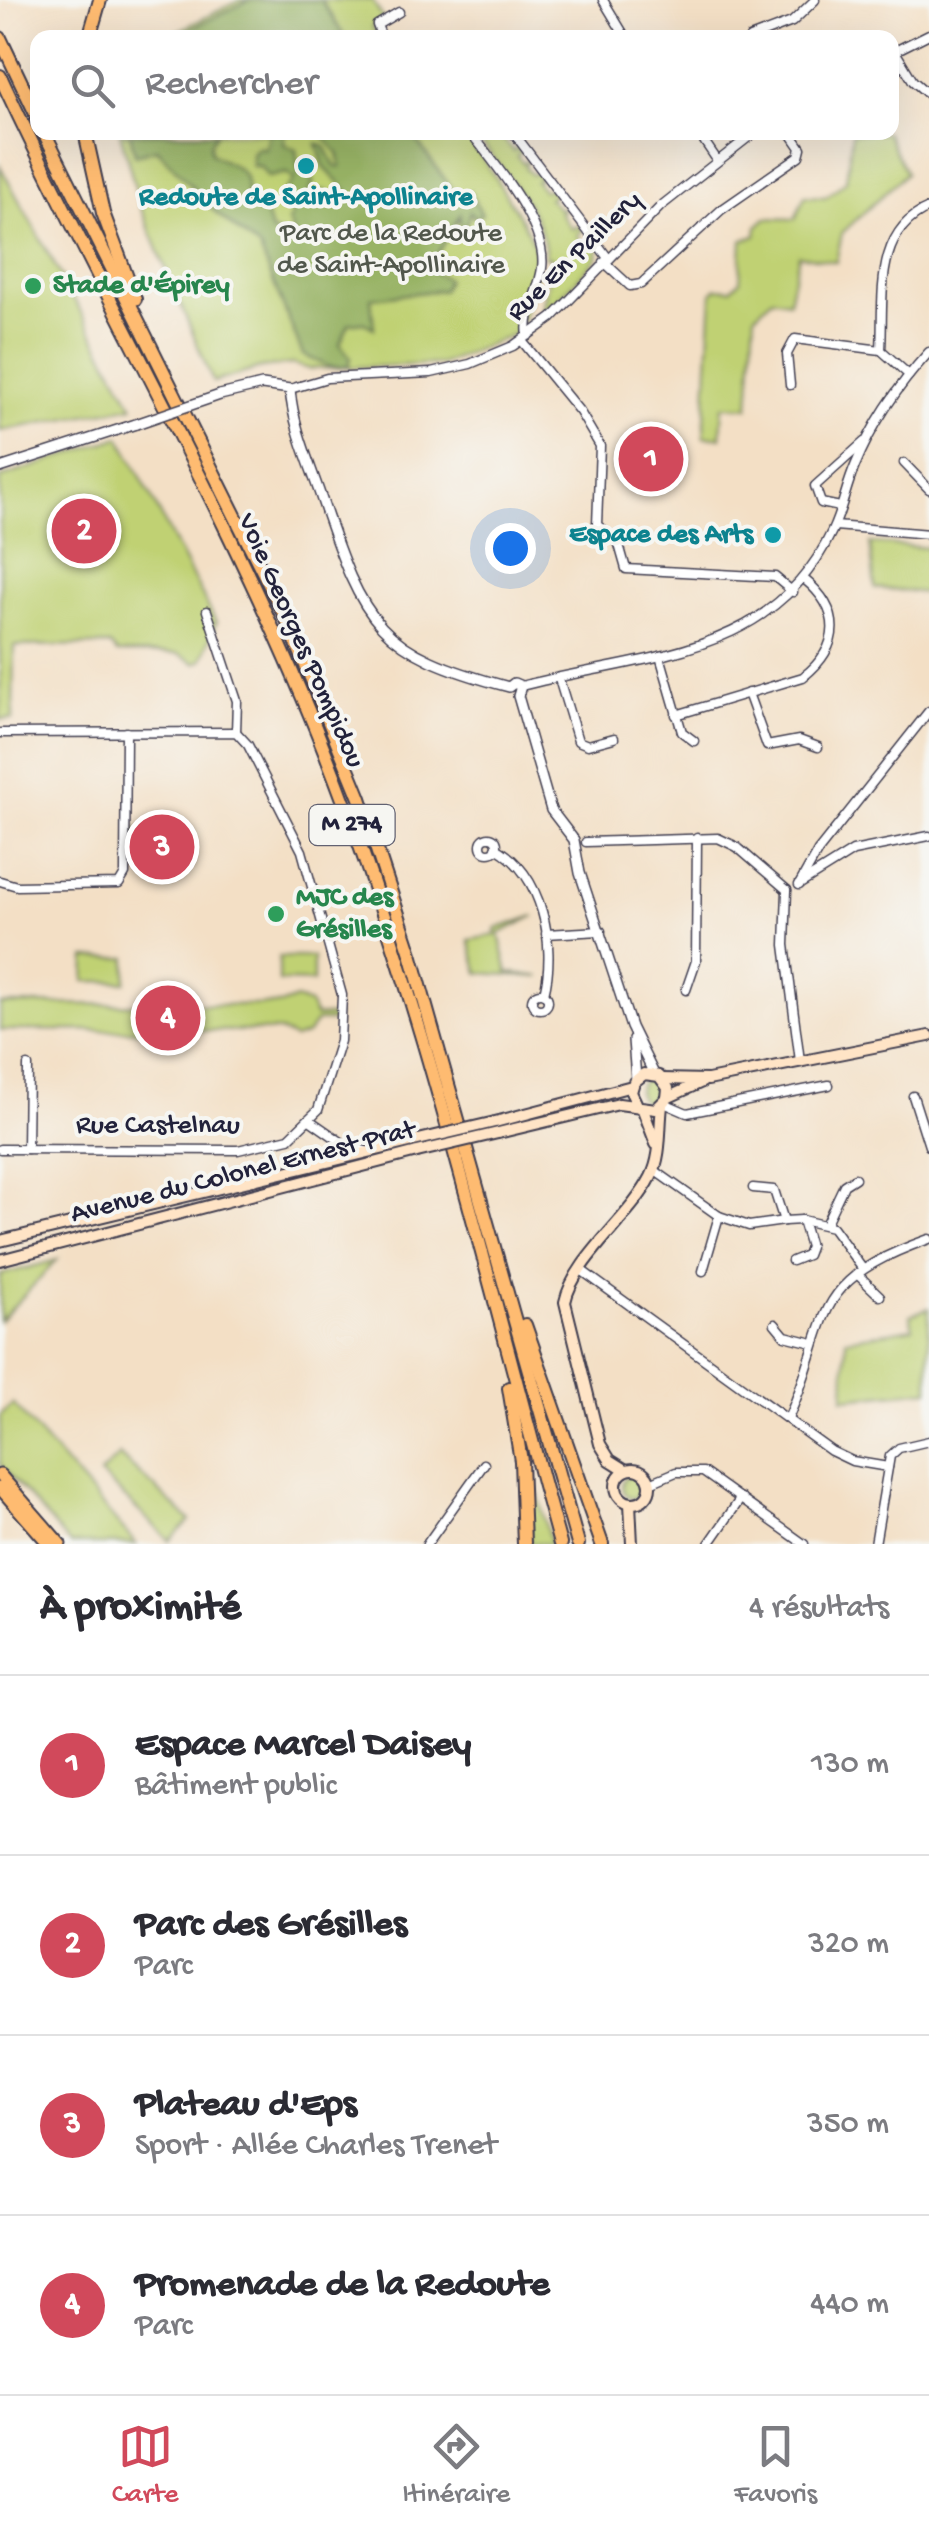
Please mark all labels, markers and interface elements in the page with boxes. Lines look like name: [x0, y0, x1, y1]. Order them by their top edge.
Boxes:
search box: [30, 30, 899, 140]
icon: search: [65, 58, 120, 113]
text: Rechercher: [145, 63, 317, 107]
marker: Redoute de Saint-Apollinaire: [295, 155, 317, 177]
place label: Redoute de Saint-Apollinaire: [138, 182, 474, 215]
street label: Rue En Paillery: [501, 185, 649, 329]
park label: Parc de la Redoute de Saint-Apollinaire: [277, 218, 506, 283]
place label: Stade d'Épirey: [53, 270, 230, 303]
marker: Stade d'Épirey: [22, 275, 44, 297]
pin: 1: [618, 422, 684, 496]
pin: 2: [52, 494, 116, 568]
street label: Voie Georges Pompidou: [229, 508, 371, 773]
place label: Espace des Arts: [569, 519, 755, 552]
your location: [485, 523, 536, 574]
marker: Espace des Arts: [762, 524, 784, 546]
road number: M 274: [310, 805, 394, 845]
pin: 3: [130, 810, 194, 884]
place label: MJC des Grésilles: [296, 882, 395, 947]
marker: MJC des Grésilles: [265, 903, 287, 925]
pin: 4: [136, 980, 200, 1056]
street label: Rue Castelnau: [76, 1110, 240, 1143]
street label: Avenue du Colonel Ernest Prat: [67, 1114, 421, 1232]
text: À proximité: [40, 1585, 241, 1634]
text: 4 résultats: [749, 1590, 889, 1628]
text: Espace Marcel Daisey: [135, 1724, 471, 1768]
text: 1: [66, 1746, 79, 1784]
text: 130 m: [811, 1746, 889, 1784]
text: Bâtiment public: [135, 1768, 337, 1806]
text: Parc des Grésilles: [135, 1904, 407, 1948]
text: 2: [65, 1926, 80, 1964]
text: 320 m: [808, 1926, 889, 1964]
text: Parc: [135, 1948, 193, 1986]
text: Plateau d'Eps: [135, 2084, 357, 2128]
text: 3: [64, 2106, 81, 2144]
text: 350 m: [807, 2106, 889, 2144]
text: Sport · Allée Charles Trenet: [135, 2128, 497, 2166]
text: Promenade de la Redoute: [135, 2264, 550, 2308]
text: 4: [65, 2286, 80, 2324]
text: 440 m: [810, 2286, 889, 2324]
text: Parc: [135, 2308, 193, 2346]
tab: Carte: [112, 2419, 178, 2512]
tab: Itinéraire: [402, 2419, 510, 2512]
tab: Favoris: [734, 2419, 817, 2512]

